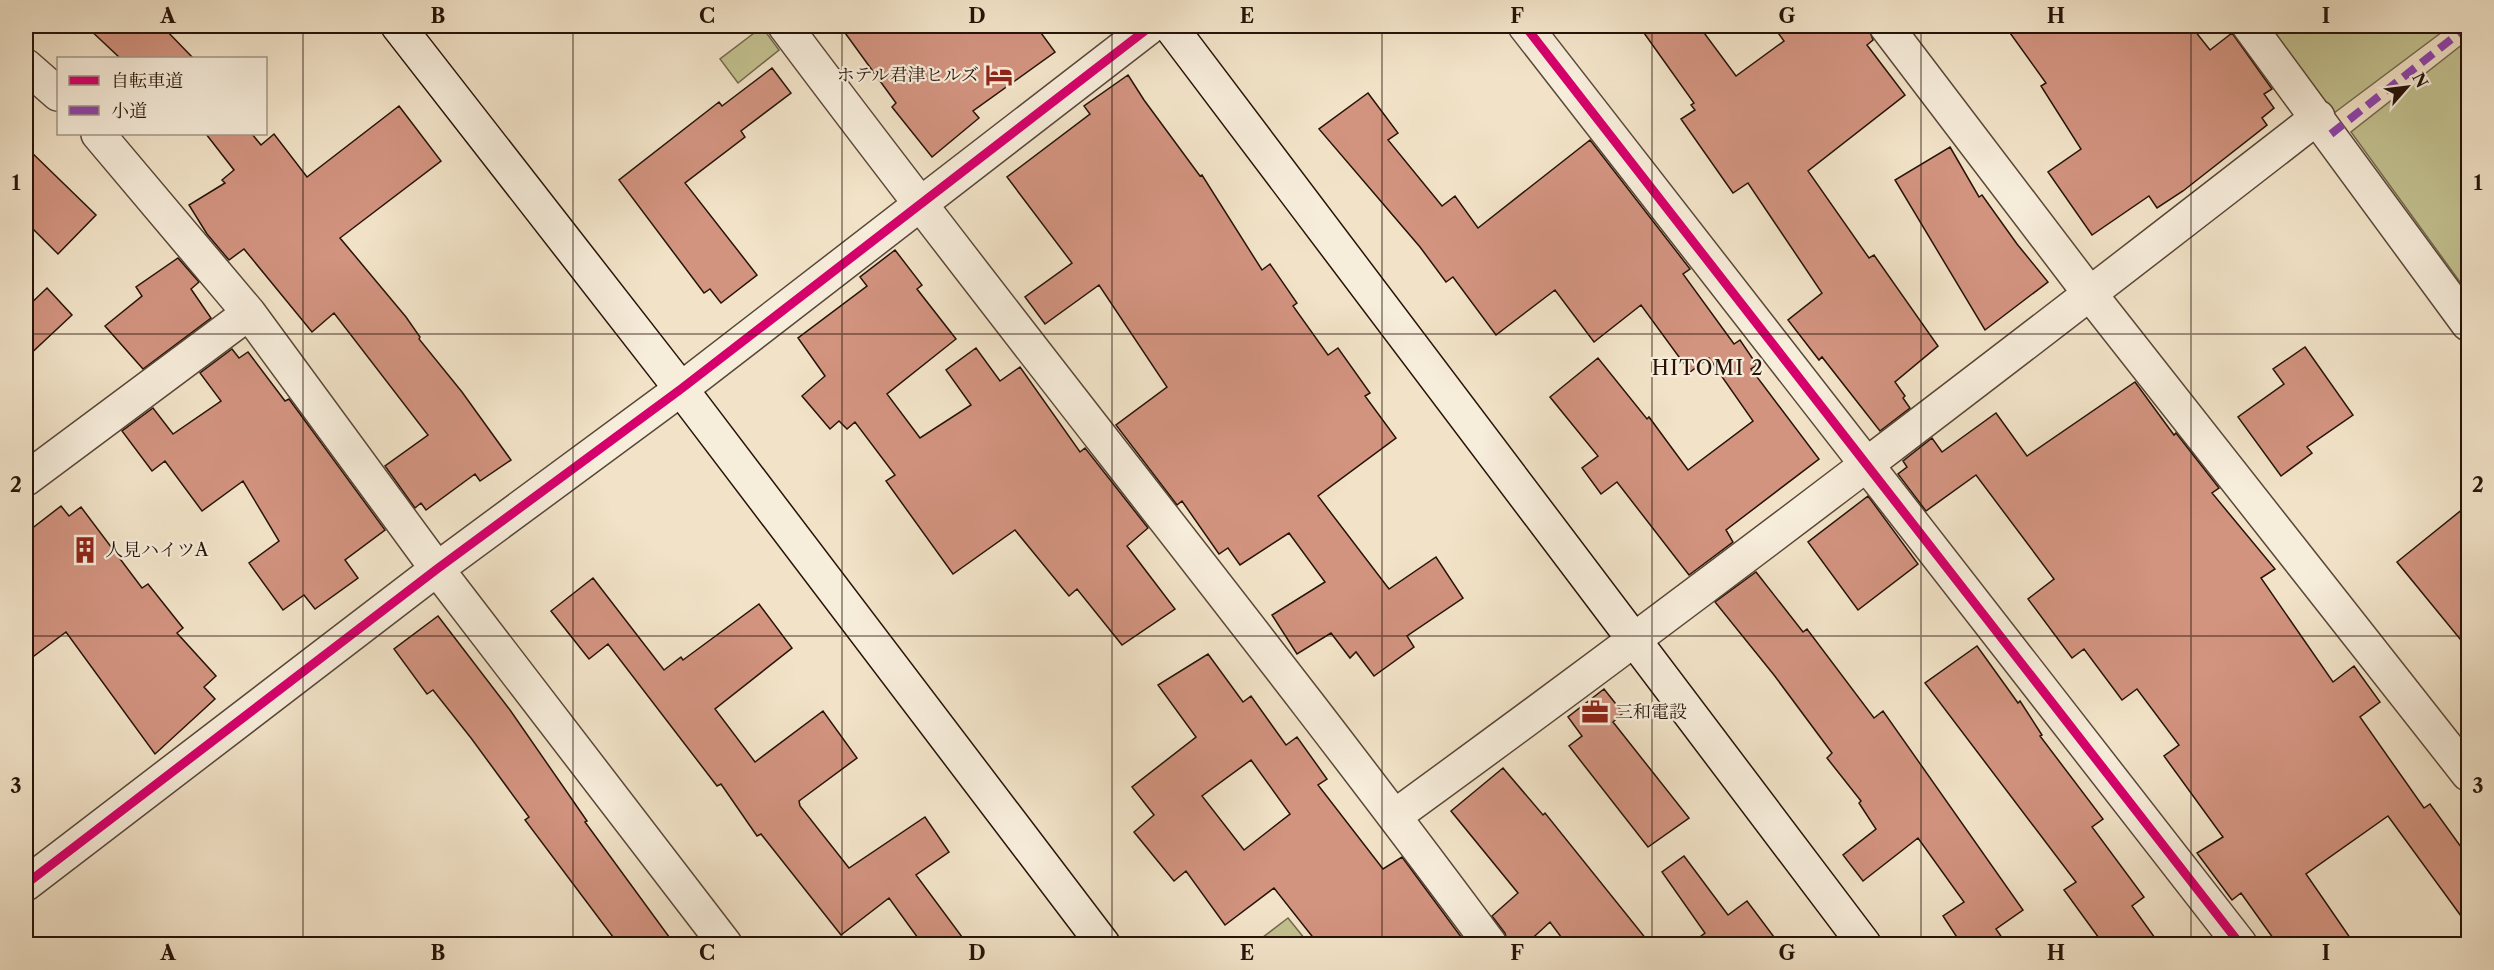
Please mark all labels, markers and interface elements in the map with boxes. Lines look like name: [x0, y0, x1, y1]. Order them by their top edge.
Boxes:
text: A: [159, 4, 176, 28]
text: B: [431, 4, 446, 28]
text: C: [699, 4, 715, 28]
text: D: [968, 4, 986, 28]
text: E: [1240, 4, 1254, 28]
text: F: [1510, 4, 1524, 28]
text: G: [1779, 4, 1796, 28]
text: H: [2047, 4, 2065, 28]
text: I: [2322, 4, 2330, 28]
legend: [57, 57, 267, 135]
north arrow: [2377, 57, 2437, 117]
hotel icon: ホテル君津ヒルズ: [984, 60, 1014, 90]
place label: ホテル君津ヒルズ: [836, 64, 979, 86]
text: N: [2408, 69, 2432, 91]
text: 自転車道: [111, 70, 183, 92]
text: 小道: [111, 100, 147, 122]
text: 1: [12, 171, 21, 195]
text: 1: [2474, 171, 2483, 195]
district label: HITOMI 2: [1652, 356, 1764, 380]
text: 2: [10, 473, 22, 497]
text: 2: [2472, 473, 2484, 497]
building icon: 人見ハイツA: [70, 535, 100, 565]
place label: 人見ハイツA: [105, 539, 209, 561]
office icon: 三和電設: [1580, 697, 1610, 727]
place label: 三和電設: [1615, 701, 1687, 723]
text: 3: [10, 774, 22, 798]
text: 3: [2472, 774, 2484, 798]
text: A: [159, 941, 176, 965]
text: B: [431, 941, 446, 965]
text: C: [699, 941, 715, 965]
text: D: [968, 941, 986, 965]
text: E: [1240, 941, 1254, 965]
text: F: [1510, 941, 1524, 965]
text: G: [1779, 941, 1796, 965]
text: H: [2047, 941, 2065, 965]
text: I: [2322, 941, 2330, 965]

